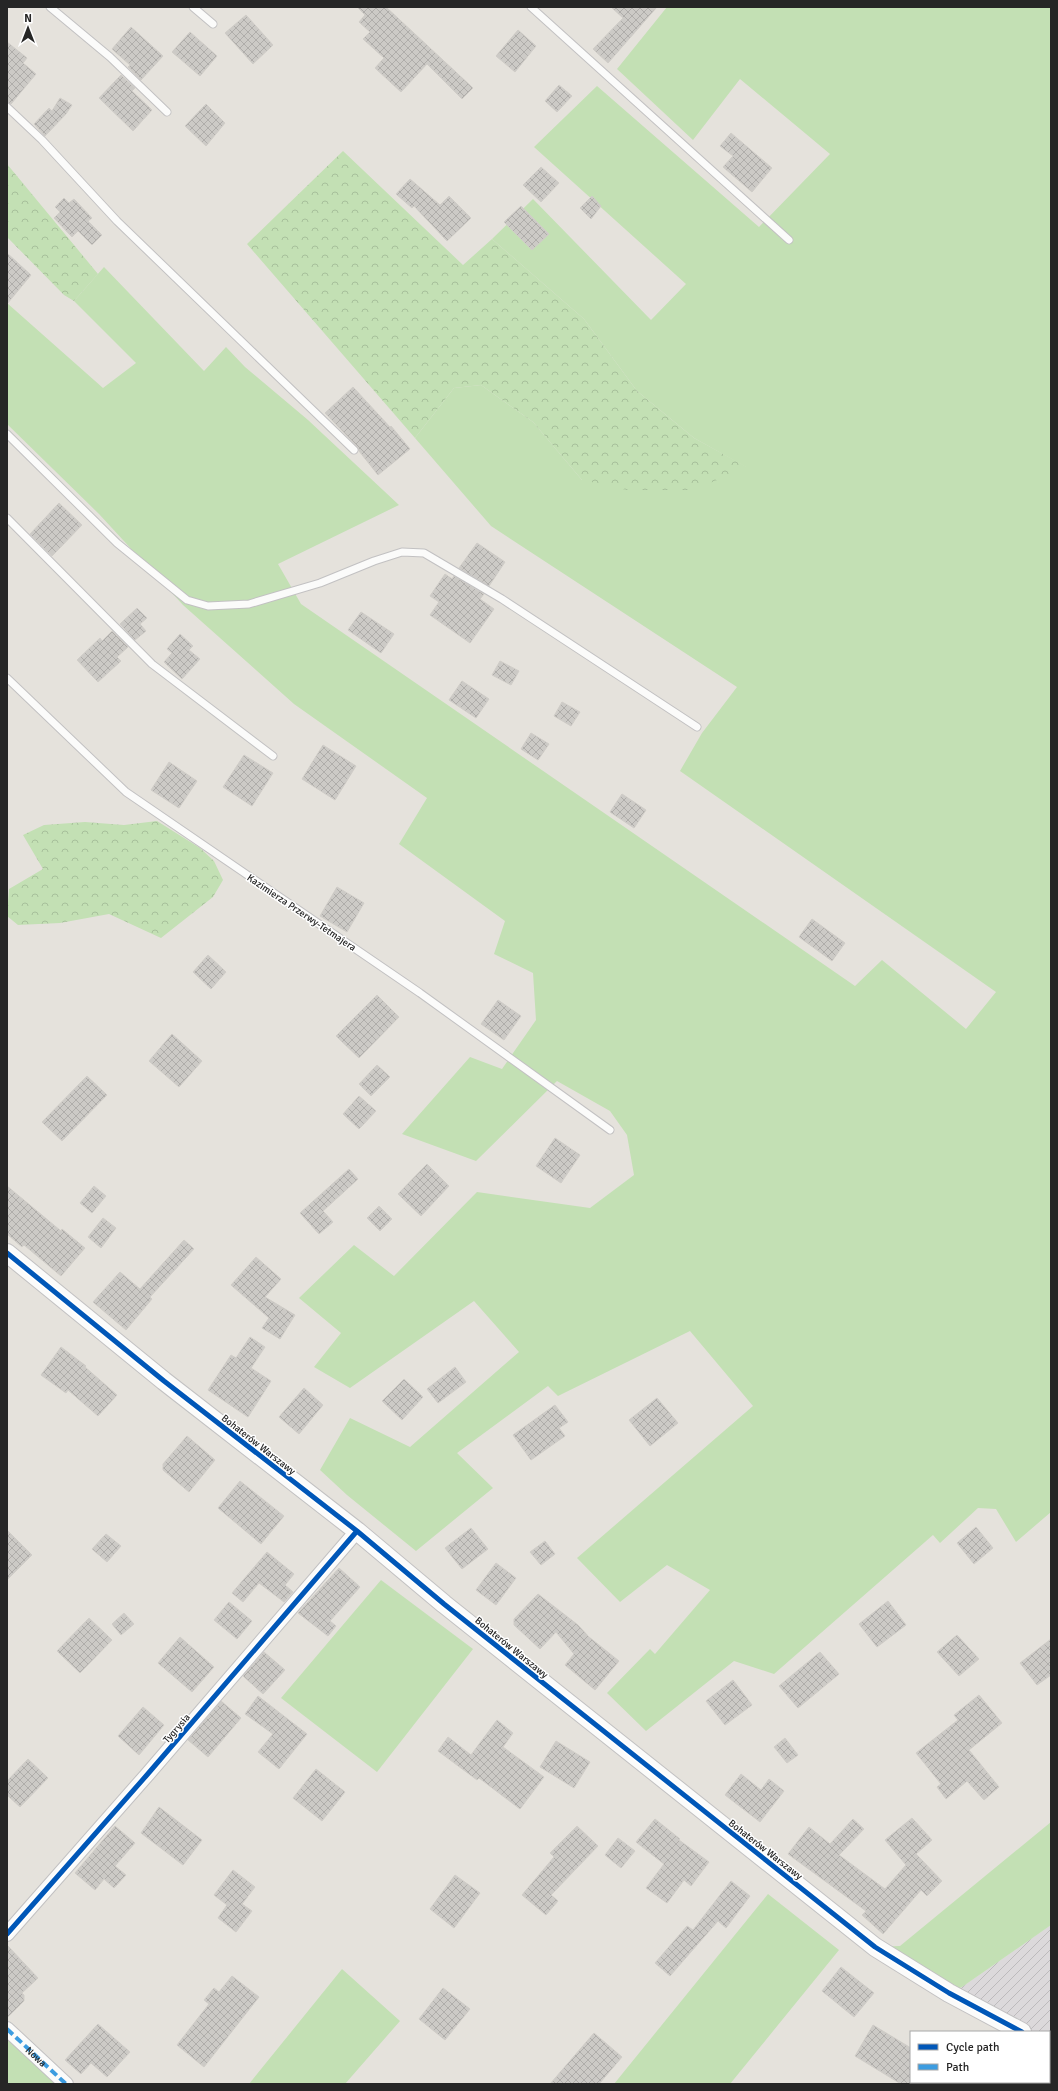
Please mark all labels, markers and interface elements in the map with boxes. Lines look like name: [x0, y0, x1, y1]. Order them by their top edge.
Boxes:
north arrow: [8, 8, 48, 48]
text: N: [24, 12, 32, 25]
street label: Kazimierza Przerwy-Tetmajera: [245, 872, 358, 954]
street label: Bohaterów Warszawy: [219, 1412, 298, 1478]
street label: Bohaterów Warszawy: [472, 1615, 551, 1681]
street label: Tygrysia: [161, 1712, 193, 1746]
street label: Bohaterów Warszawy: [726, 1817, 805, 1883]
legend: [910, 2031, 1050, 2083]
text: Cycle path: [946, 2040, 999, 2055]
street label: Nowa: [23, 2044, 48, 2070]
text: Path: [946, 2060, 969, 2075]

